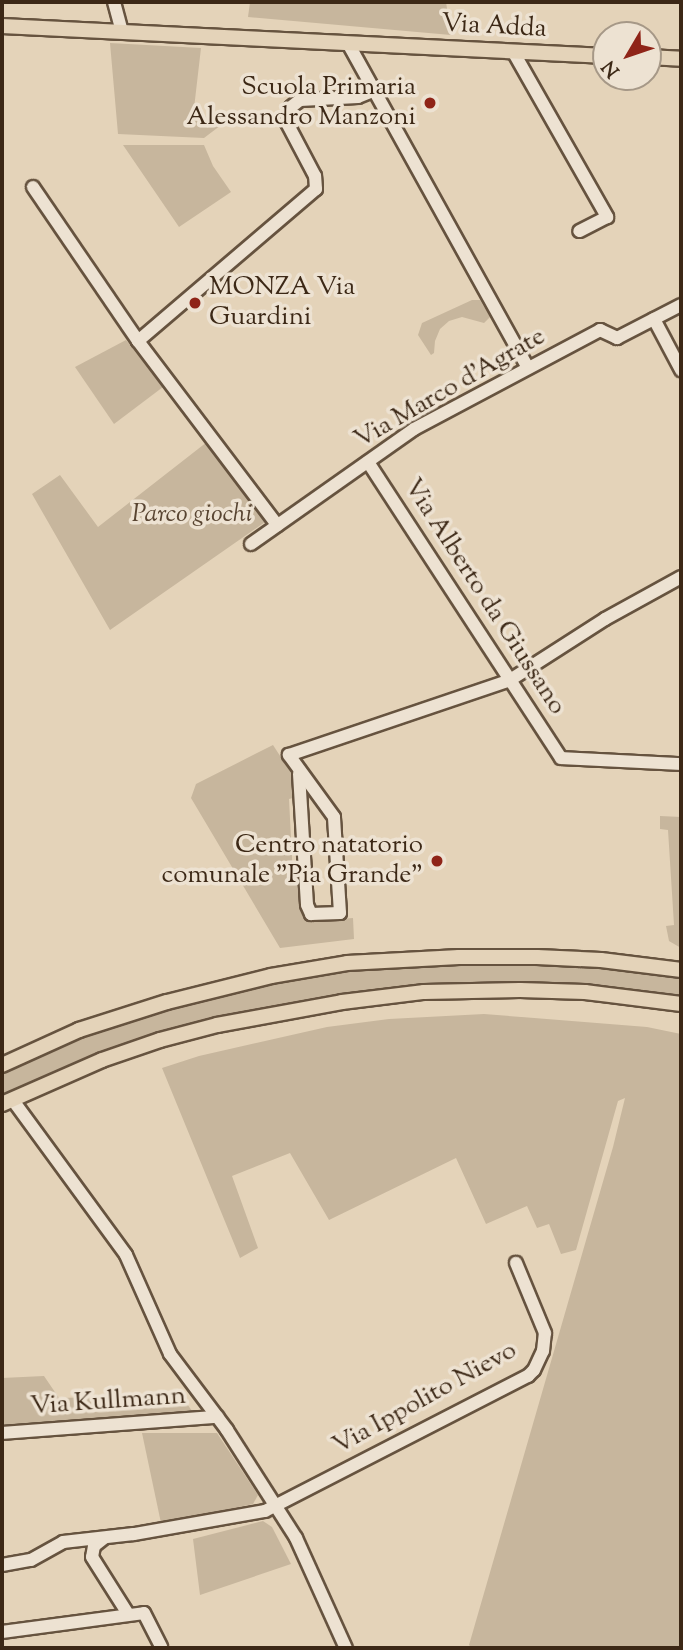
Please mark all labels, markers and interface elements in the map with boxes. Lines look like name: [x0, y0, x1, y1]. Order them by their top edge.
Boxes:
street label: Via Adda: [441, 9, 547, 45]
north arrow: [592, 21, 662, 91]
text: N: [597, 54, 627, 83]
place label: Scuola Primaria Alessandro Manzoni: [186, 72, 416, 134]
marker: Scuola Primaria Alessandro Manzoni: [422, 95, 438, 111]
place label: MONZA Via Guardini: [209, 272, 355, 334]
marker: MONZA Via Guardini: [187, 295, 203, 311]
street label: Via Marco d'Agrate: [349, 322, 551, 456]
street label: Via Alberto da Giussano: [396, 473, 572, 721]
park label: Parco giochi: [132, 499, 252, 531]
place label: Centro natatorio comunale "Pia Grande": [161, 830, 423, 892]
marker: Centro natatorio comunale "Pia Grande": [429, 853, 445, 869]
street label: Via Ippolito Nievo: [328, 1336, 522, 1462]
street label: Via Kullmann: [29, 1381, 187, 1423]

